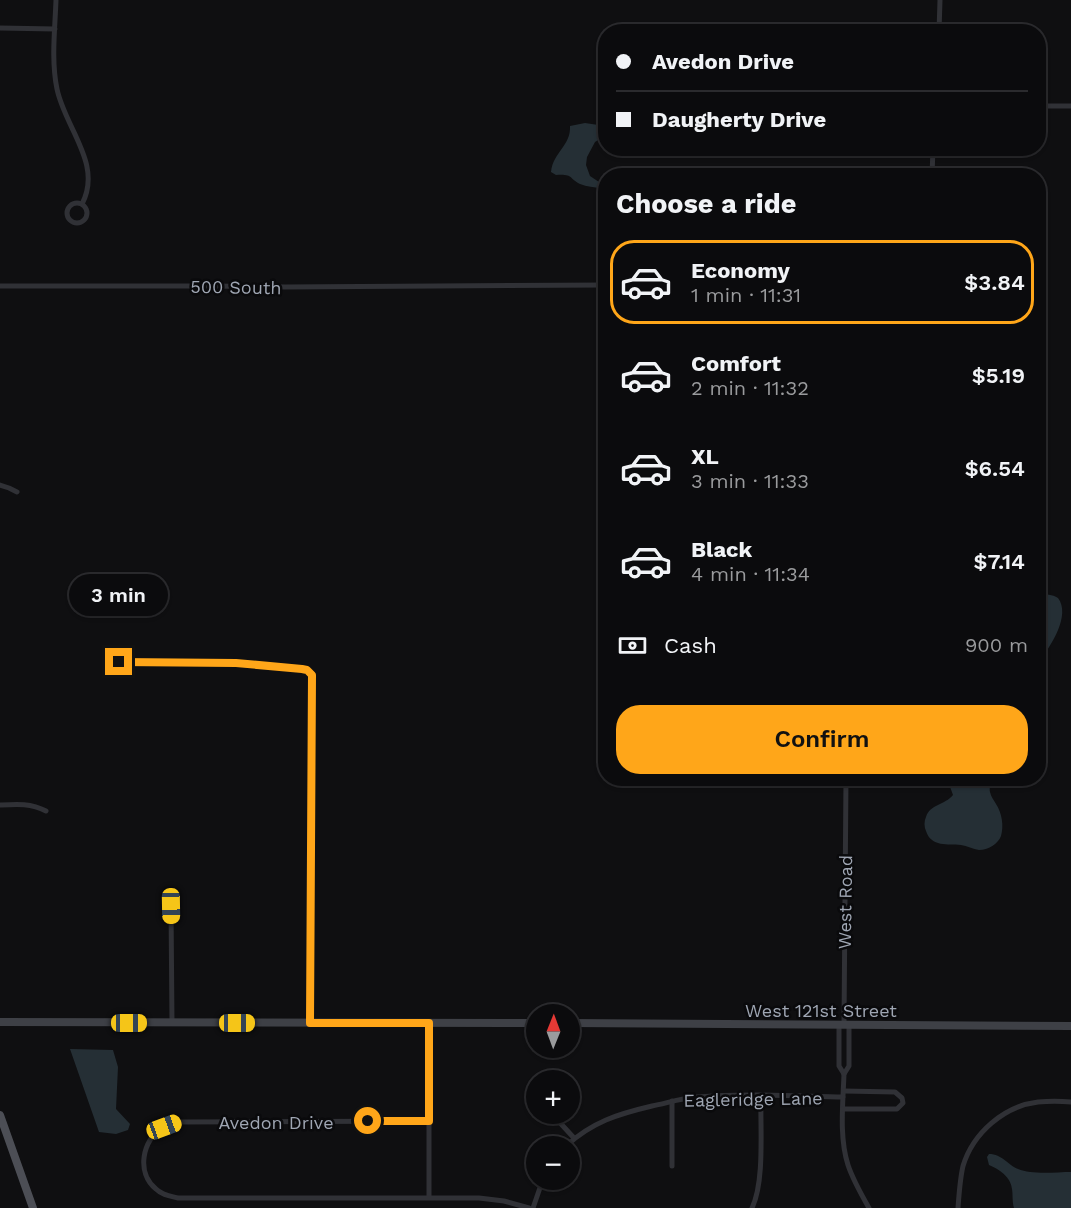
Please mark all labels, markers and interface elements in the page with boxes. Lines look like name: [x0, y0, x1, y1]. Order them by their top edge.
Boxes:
text: Avedon Drive: [652, 49, 794, 74]
text: Daugherty Drive: [652, 107, 826, 132]
text: Choose a ride: [616, 188, 796, 220]
icon: car: [619, 255, 673, 309]
text: Economy: [691, 258, 790, 283]
text: $3.84: [964, 270, 1025, 295]
street label: 500 South: [190, 276, 282, 298]
text: 1 min · 11:31: [691, 283, 801, 307]
icon: car: [619, 348, 673, 402]
text: Comfort: [691, 351, 781, 376]
text: $5.19: [972, 363, 1025, 388]
text: 2 min · 11:32: [691, 376, 809, 400]
icon: car: [619, 441, 673, 495]
text: XL: [691, 444, 719, 469]
text: $6.54: [965, 456, 1025, 481]
text: 3 min · 11:33: [691, 469, 809, 493]
icon: car: [619, 534, 673, 588]
text: Black: [691, 537, 752, 562]
text: $7.14: [974, 549, 1025, 574]
text: 4 min · 11:34: [691, 562, 810, 586]
callout: 3 min: [70, 575, 168, 617]
text: 3 min: [91, 583, 146, 607]
icon: cash: [616, 629, 649, 662]
text: Cash: [664, 633, 717, 658]
text: 900 m: [965, 633, 1028, 657]
route end: [105, 648, 132, 675]
button: Confirm: [616, 705, 1028, 774]
street label: West Road: [834, 855, 856, 949]
car: [162, 888, 180, 924]
street label: West 121st Street: [745, 1000, 897, 1021]
north arrow: [526, 1004, 580, 1058]
map controls: [526, 1004, 580, 1190]
car: [111, 1014, 147, 1032]
car: [219, 1014, 255, 1032]
button: +: [526, 1070, 580, 1124]
street label: Eagleridge Lane: [683, 1087, 823, 1111]
route start: [354, 1107, 381, 1134]
car: [144, 1112, 184, 1142]
street label: Avedon Drive: [218, 1112, 334, 1133]
button: −: [526, 1136, 580, 1190]

